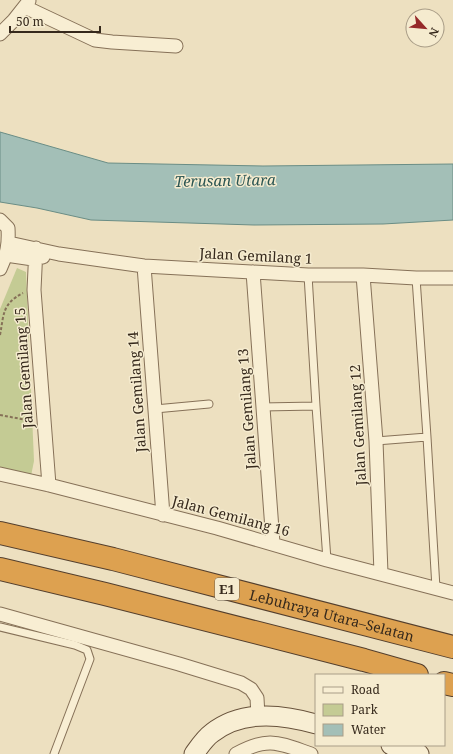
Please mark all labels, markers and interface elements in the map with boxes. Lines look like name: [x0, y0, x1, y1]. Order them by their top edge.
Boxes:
scale bar: [10, 8, 100, 34]
north arrow: [405, 8, 445, 48]
text: 50 m: [16, 13, 44, 30]
text: N: [426, 25, 443, 40]
water label: Terusan Utara: [174, 169, 276, 191]
street label: Jalan Gemilang 1: [198, 243, 313, 268]
street label: Jalan Gemilang 15: [10, 307, 37, 430]
street label: Jalan Gemilang 14: [123, 331, 150, 454]
street label: Jalan Gemilang 13: [233, 348, 260, 471]
street label: Jalan Gemilang 12: [345, 364, 370, 487]
street label: Jalan Gemilang 16: [169, 490, 292, 540]
road number: E1: [215, 578, 239, 600]
street label: Lebuhraya Utara–Selatan: [248, 585, 416, 646]
legend: [315, 674, 445, 746]
text: Road: [351, 681, 381, 698]
text: Park: [351, 701, 379, 718]
text: Water: [351, 721, 386, 738]

